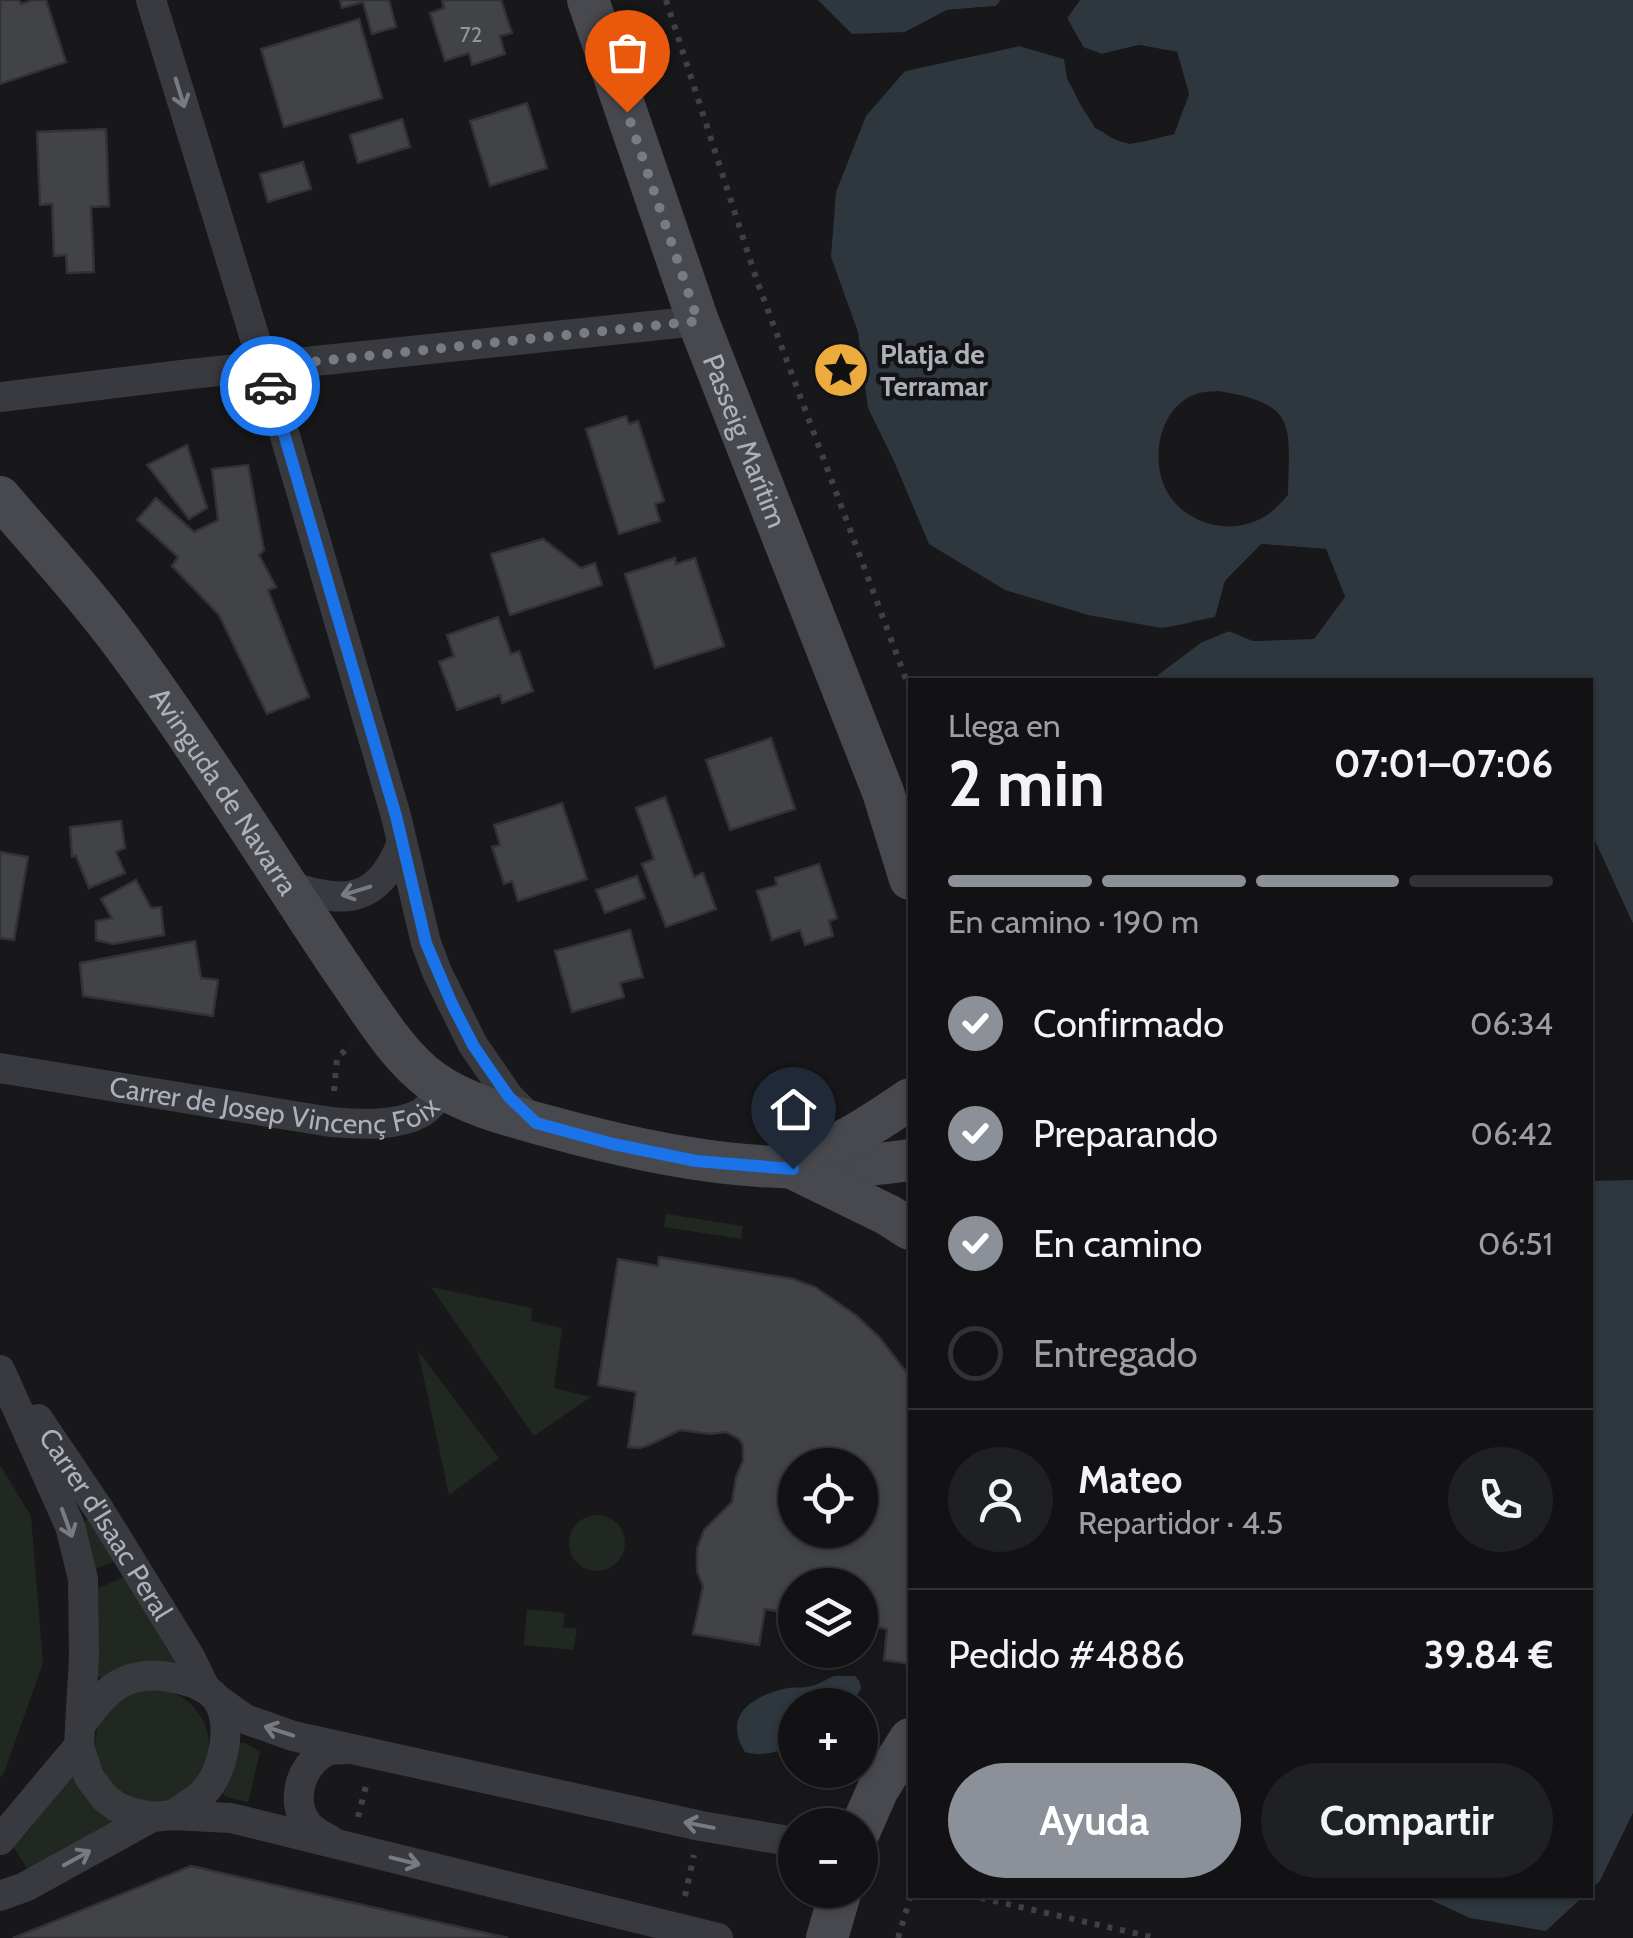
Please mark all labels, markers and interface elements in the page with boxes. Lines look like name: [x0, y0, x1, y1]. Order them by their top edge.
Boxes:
pin: [585, 10, 670, 113]
house number: 72: [460, 21, 482, 48]
icon: bag: [600, 25, 655, 80]
one-way arrow: [172, 77, 190, 108]
courier: [220, 336, 320, 436]
place label: Platja de Terramar: [880, 337, 988, 403]
place icon: Platja de Terramar: [811, 340, 871, 400]
street label: Passeig Marítim: [696, 349, 794, 532]
icon: car: [243, 359, 298, 414]
street label: Avinguda de Navarra: [143, 680, 305, 902]
text: Llega en: [948, 706, 1061, 745]
text: 07:01–07:06: [1334, 740, 1553, 787]
text: 2 min: [948, 743, 1105, 822]
one-way arrow: [341, 883, 372, 901]
text: En camino · 190 m: [948, 902, 1199, 941]
icon: check: [948, 996, 1003, 1051]
text: Confirmado: [1033, 1000, 1224, 1047]
text: 06:34: [1470, 1004, 1553, 1043]
pin: [751, 1067, 836, 1170]
street label: Carrer de Josep Vincenç Foix: [107, 1069, 446, 1141]
icon: home: [766, 1082, 821, 1137]
icon: check: [948, 1106, 1003, 1161]
text: Preparando: [1033, 1110, 1218, 1157]
text: 06:42: [1471, 1114, 1553, 1153]
icon: check: [948, 1216, 1003, 1271]
text: En camino: [1033, 1220, 1203, 1267]
text: 06:51: [1478, 1224, 1553, 1263]
text: Entregado: [1033, 1330, 1198, 1377]
street label: Carrer d'Isaac Peral: [32, 1421, 180, 1626]
button: person: [948, 1447, 1053, 1552]
button: phone: [1448, 1447, 1553, 1552]
map controls: [778, 1448, 878, 1908]
button: locate: [778, 1448, 878, 1548]
text: Mateo: [1078, 1456, 1182, 1503]
text: Repartidor · 4.5: [1078, 1503, 1283, 1542]
one-way arrow: [59, 1506, 77, 1537]
button: layers: [778, 1568, 878, 1668]
text: Pedido #4886: [948, 1631, 1185, 1678]
text: 39.84 €: [1424, 1631, 1553, 1678]
button: +: [778, 1688, 878, 1788]
one-way arrow: [264, 1721, 296, 1739]
button: Ayuda: [948, 1763, 1241, 1878]
button: Compartir: [1261, 1763, 1553, 1878]
button: −: [778, 1808, 878, 1908]
one-way arrow: [684, 1815, 716, 1834]
one-way arrow: [62, 1848, 91, 1868]
one-way arrow: [388, 1853, 420, 1871]

